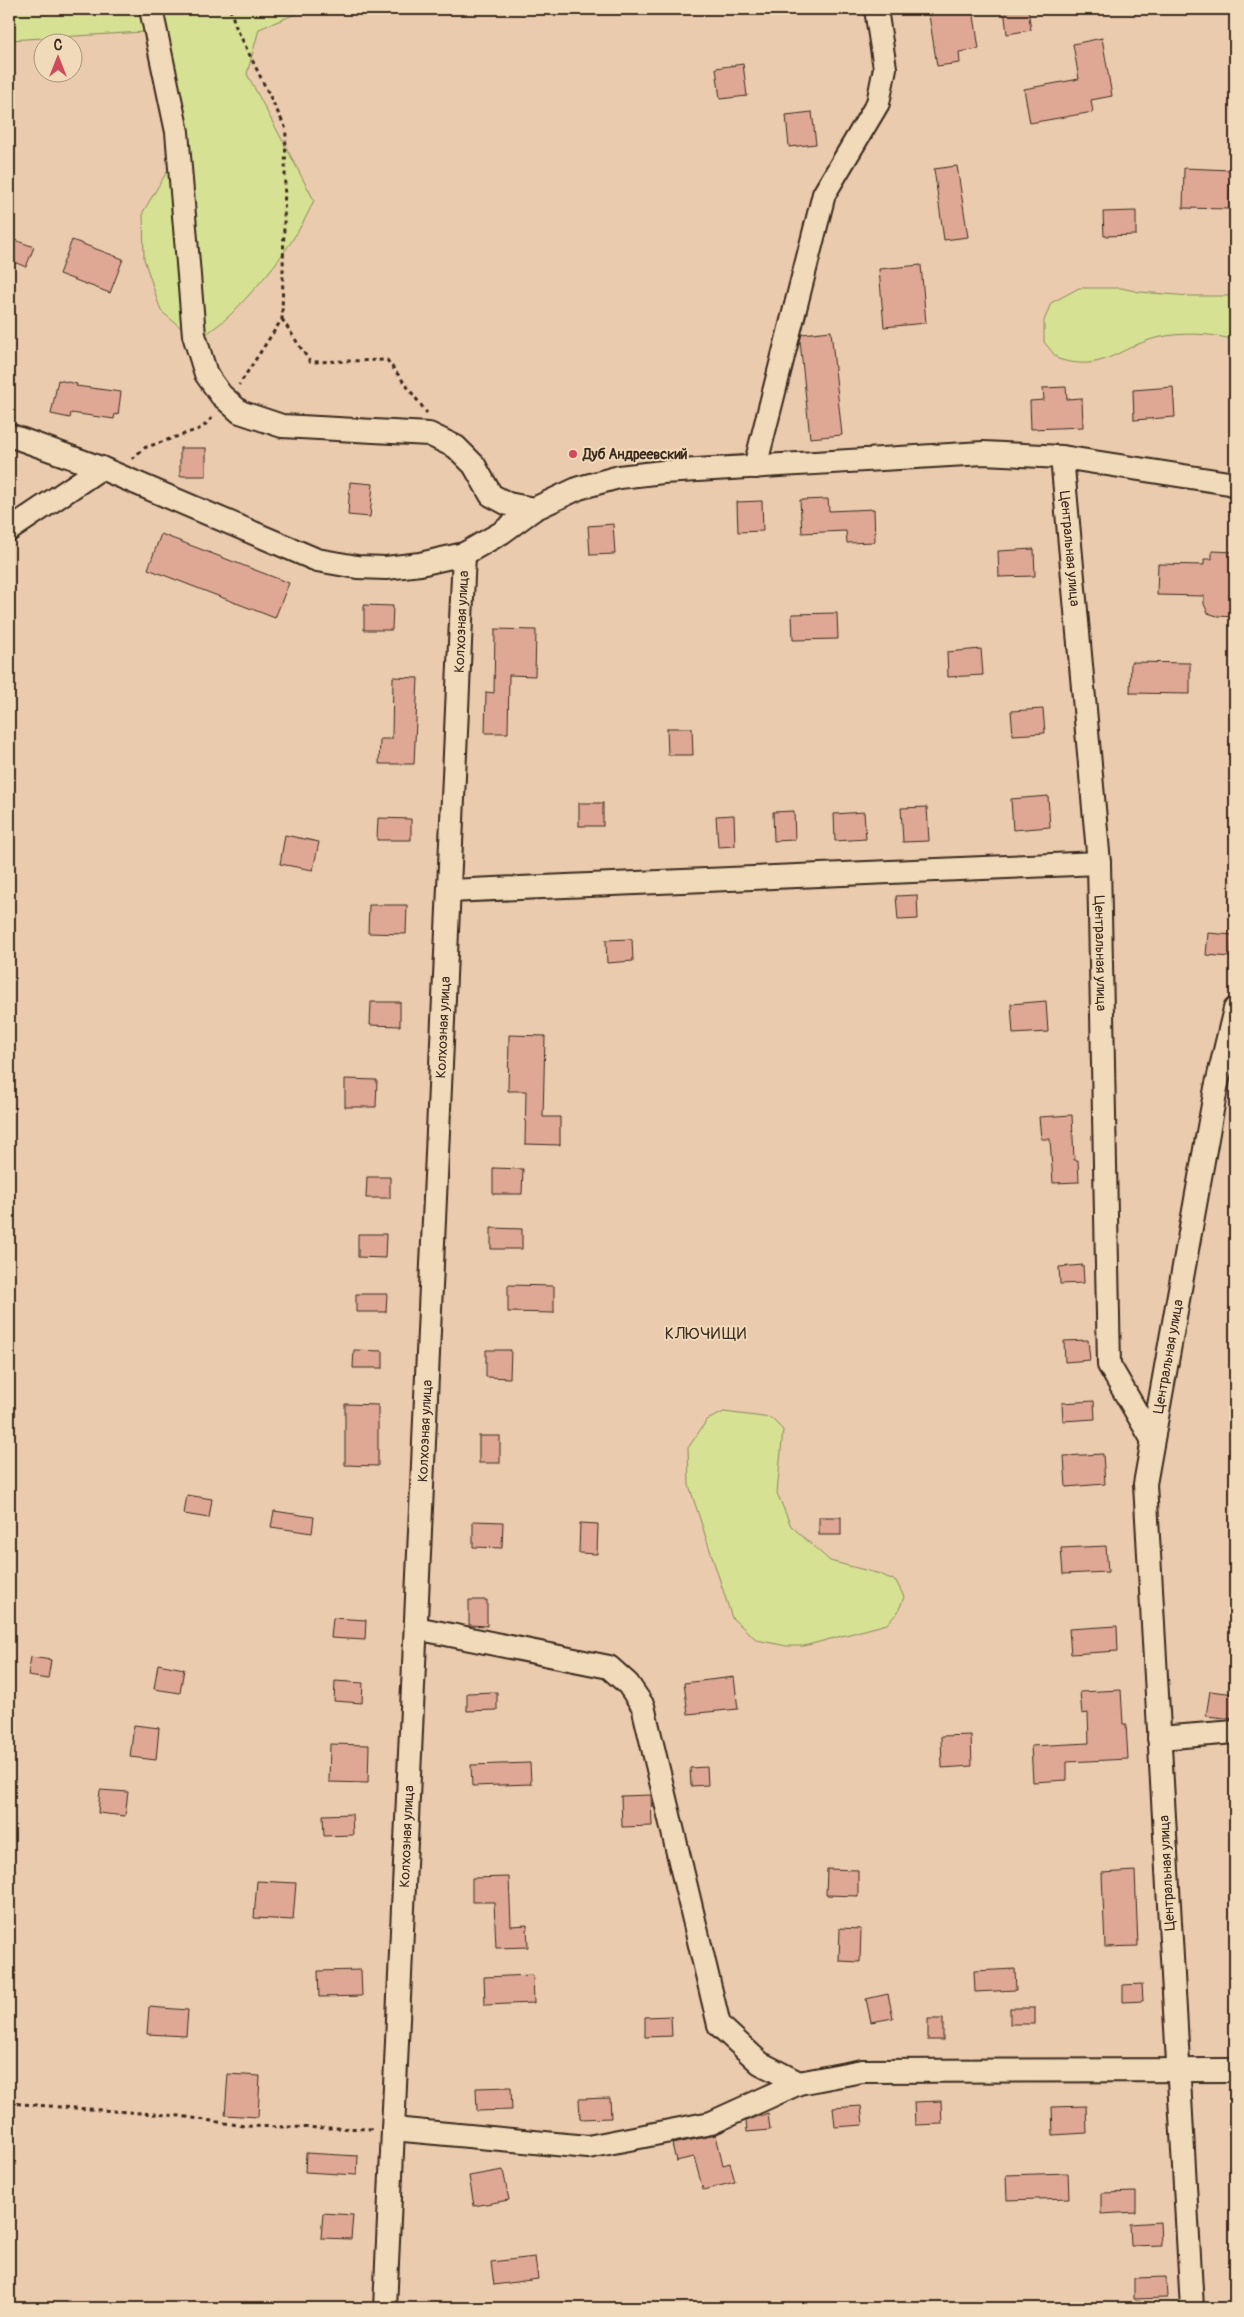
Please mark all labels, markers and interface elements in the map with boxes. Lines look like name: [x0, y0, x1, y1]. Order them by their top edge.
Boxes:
north arrow: [32, 32, 82, 82]
text: С: [54, 37, 63, 54]
place label: Дуб Андреевский: [582, 446, 688, 463]
marker: Дуб Андреевский: [567, 448, 579, 460]
street label: Центральная улица: [1057, 490, 1084, 607]
street label: Колхозная улица: [450, 570, 472, 673]
street label: Центральная улица: [1091, 895, 1110, 1011]
street label: Колхозная улица: [432, 976, 453, 1079]
street label: Центральная улица: [1149, 1298, 1186, 1415]
district label: КЛЮЧИЩИ: [665, 1324, 747, 1344]
street label: Колхозная улица: [414, 1379, 435, 1482]
street label: Колхозная улица: [395, 1785, 417, 1888]
street label: Центральная улица: [1155, 1815, 1179, 1931]

